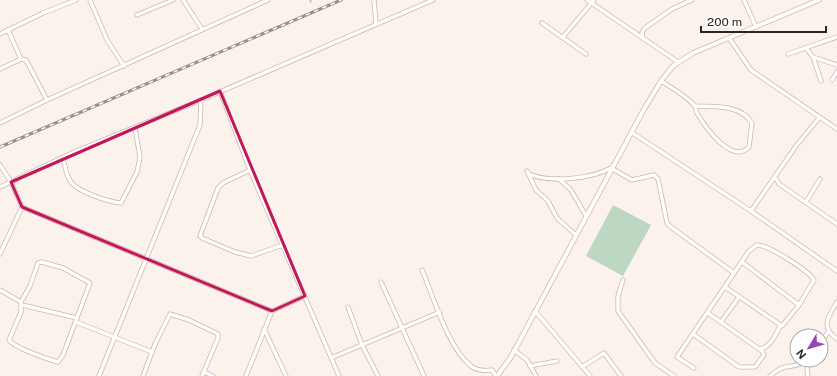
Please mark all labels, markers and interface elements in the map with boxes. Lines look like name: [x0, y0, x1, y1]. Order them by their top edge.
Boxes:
scale bar: [701, 8, 826, 34]
text: 200 m: [707, 15, 742, 29]
north arrow: [789, 328, 829, 368]
text: N: [794, 347, 808, 361]

